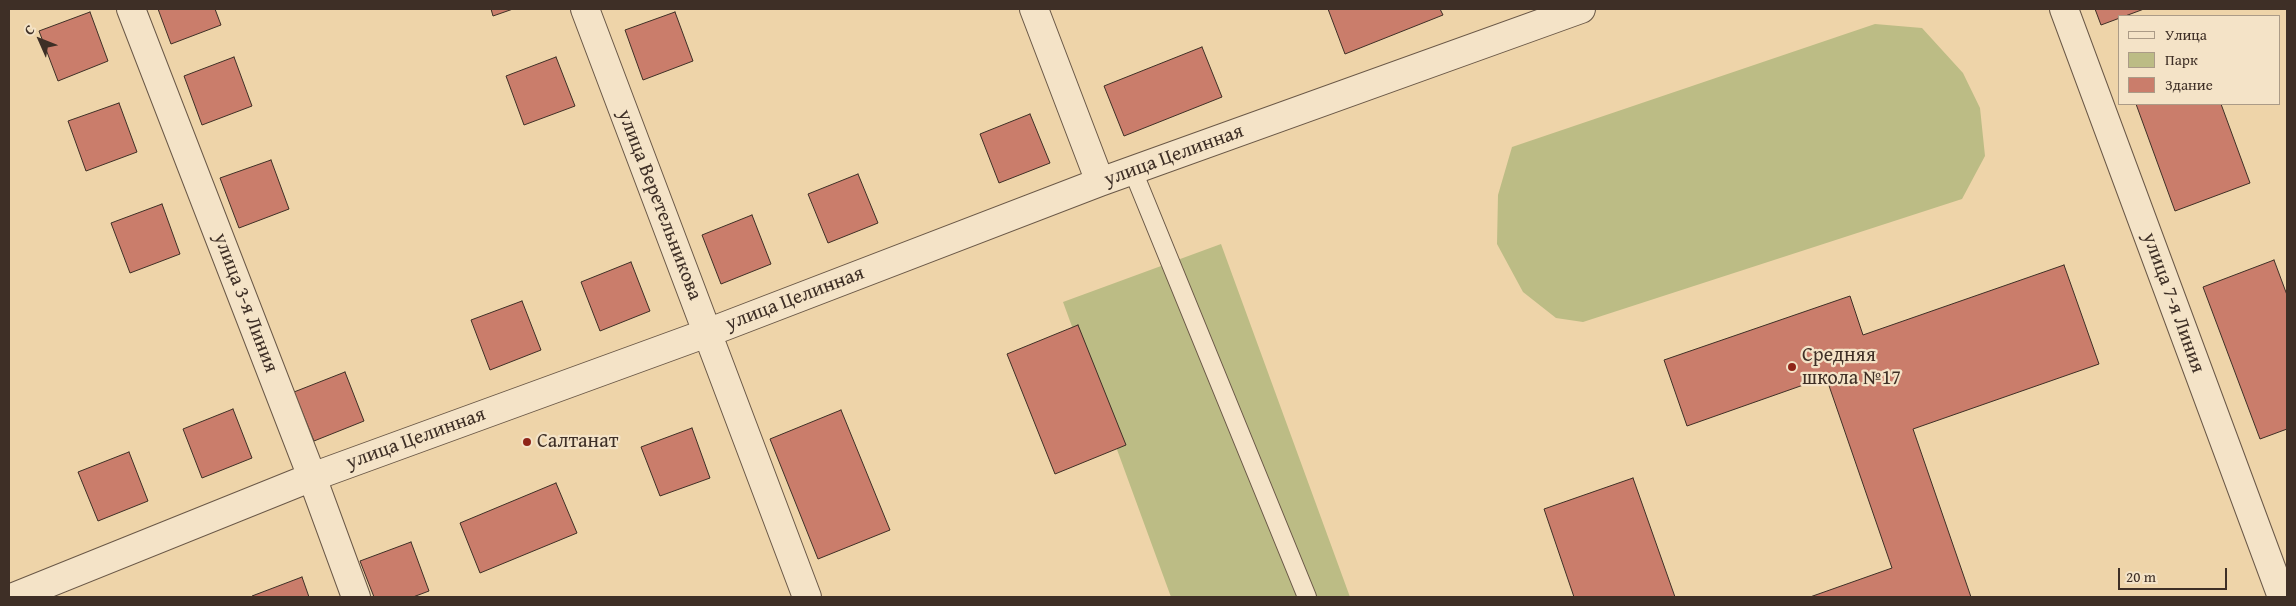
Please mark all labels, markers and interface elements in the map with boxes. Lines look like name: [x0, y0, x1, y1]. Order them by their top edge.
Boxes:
north arrow: [15, 15, 65, 65]
legend: [2118, 15, 2281, 105]
text: С: [19, 20, 39, 39]
text: Улица: [2165, 24, 2207, 45]
text: Парк: [2165, 49, 2198, 70]
text: Здание: [2165, 74, 2213, 95]
street label: улица Веретельникова: [612, 106, 706, 304]
street label: улица Целинная: [1101, 120, 1247, 192]
street label: улица 3-я Линия: [207, 230, 283, 376]
street label: улица 7-я Линия: [2136, 230, 2210, 376]
street label: улица Целинная: [722, 262, 868, 336]
place label: Средняя школа №17: [1802, 344, 1901, 391]
marker: Средняя школа №17: [1786, 361, 1798, 373]
street label: улица Целинная: [343, 403, 489, 475]
place label: Салтанат: [537, 430, 618, 454]
marker: Салтанат: [521, 436, 533, 448]
scale bar: [2121, 558, 2230, 590]
text: 20 m: [2126, 566, 2156, 587]

